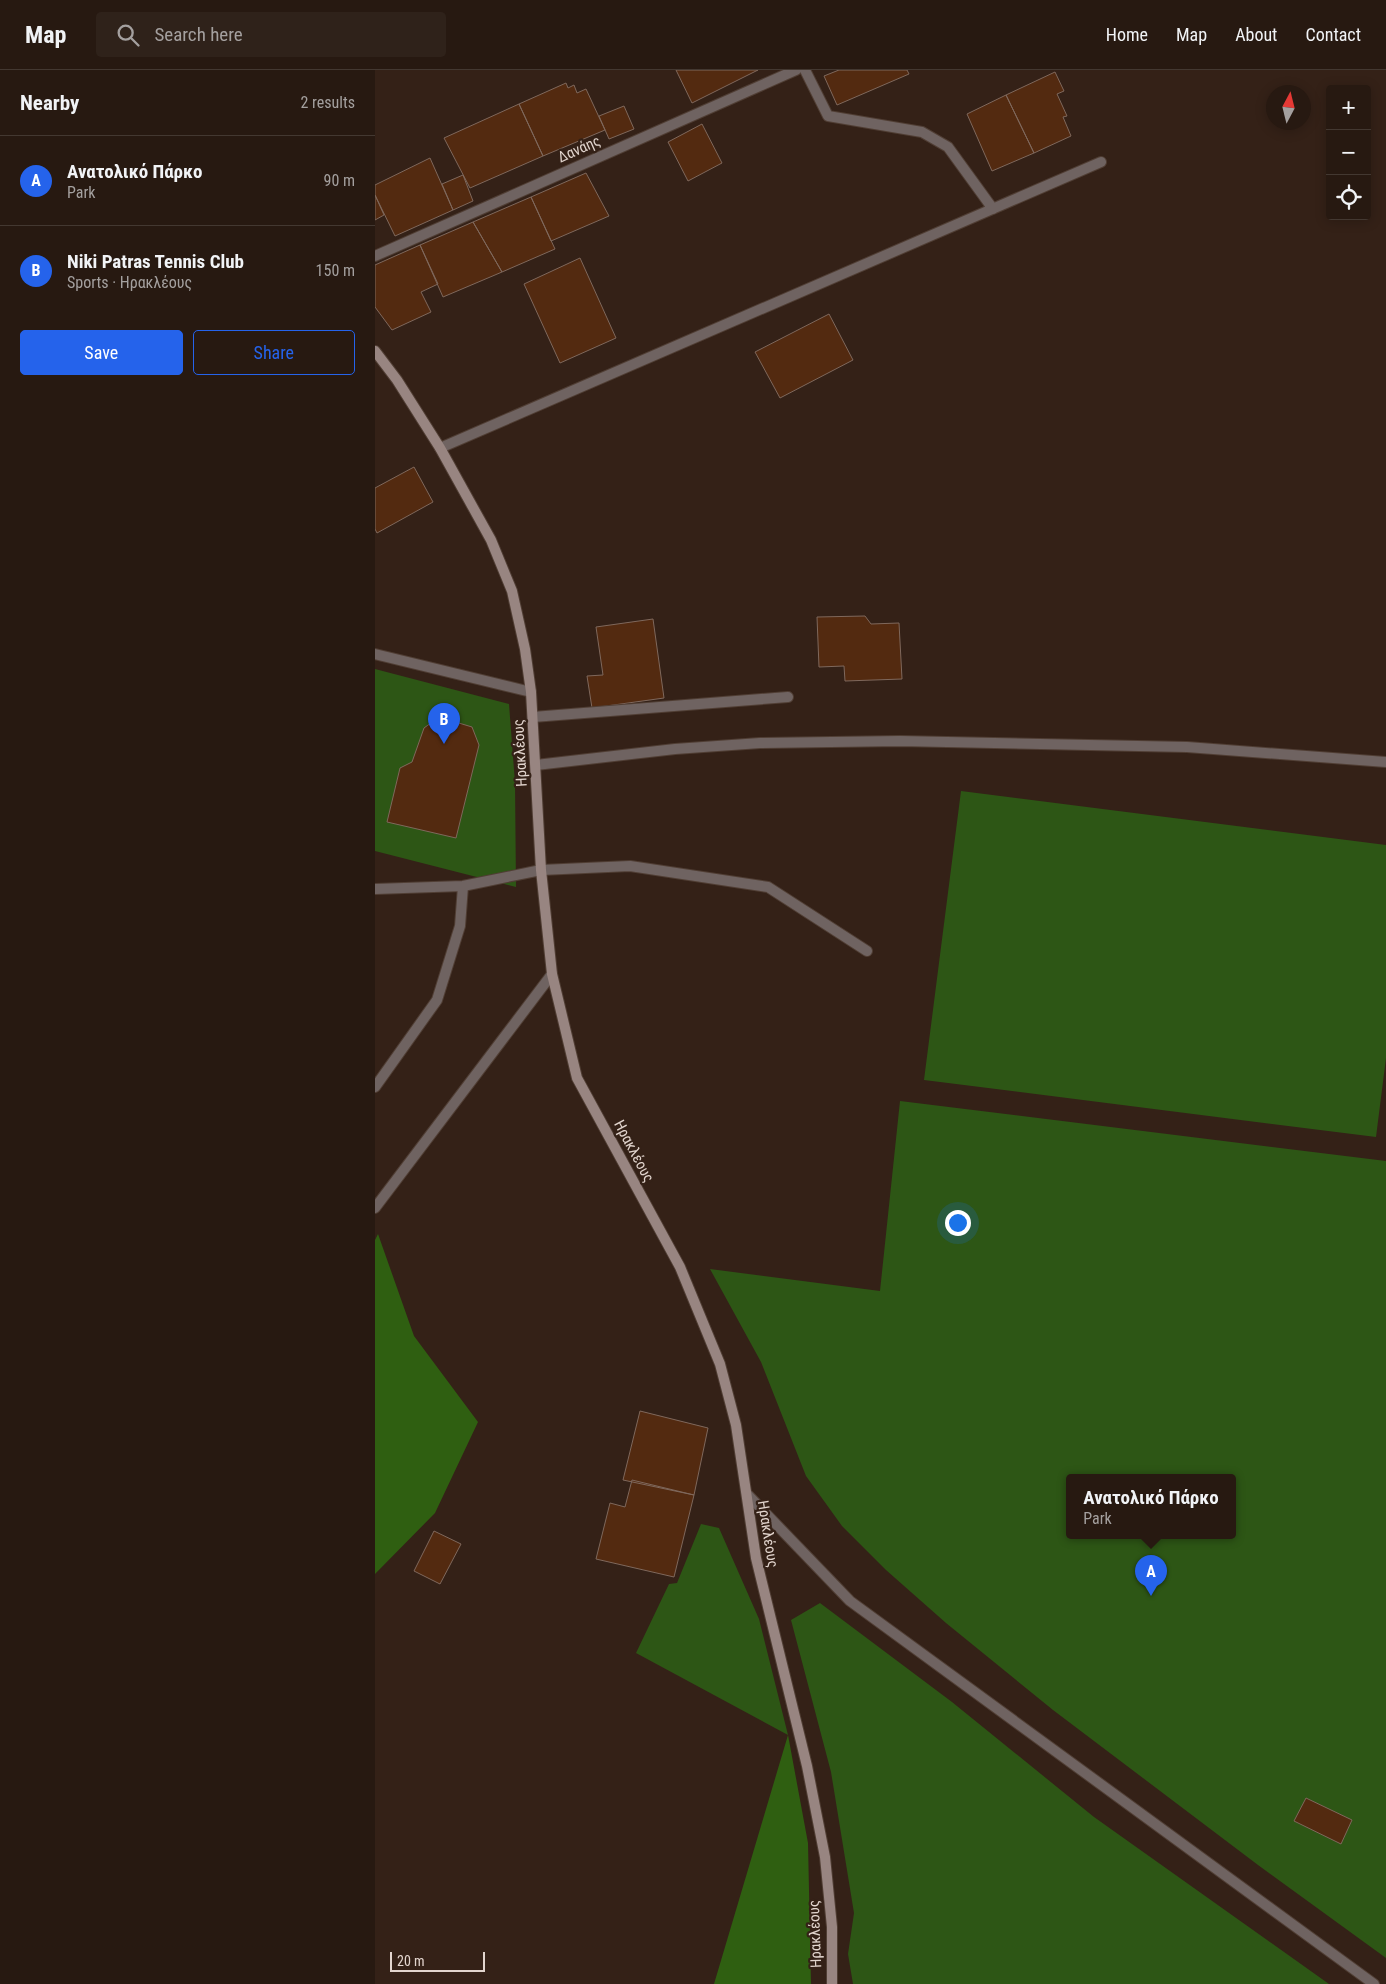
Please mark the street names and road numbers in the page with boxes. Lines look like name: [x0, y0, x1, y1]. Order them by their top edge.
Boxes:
street label: Δανάης: [555, 132, 603, 166]
street label: Ηρακλέους: [509, 719, 531, 787]
street label: Ηρακλέους: [610, 1117, 658, 1185]
street label: Ηρακλέους: [754, 1499, 782, 1569]
street label: Ηρακλέους: [805, 1900, 825, 1968]

